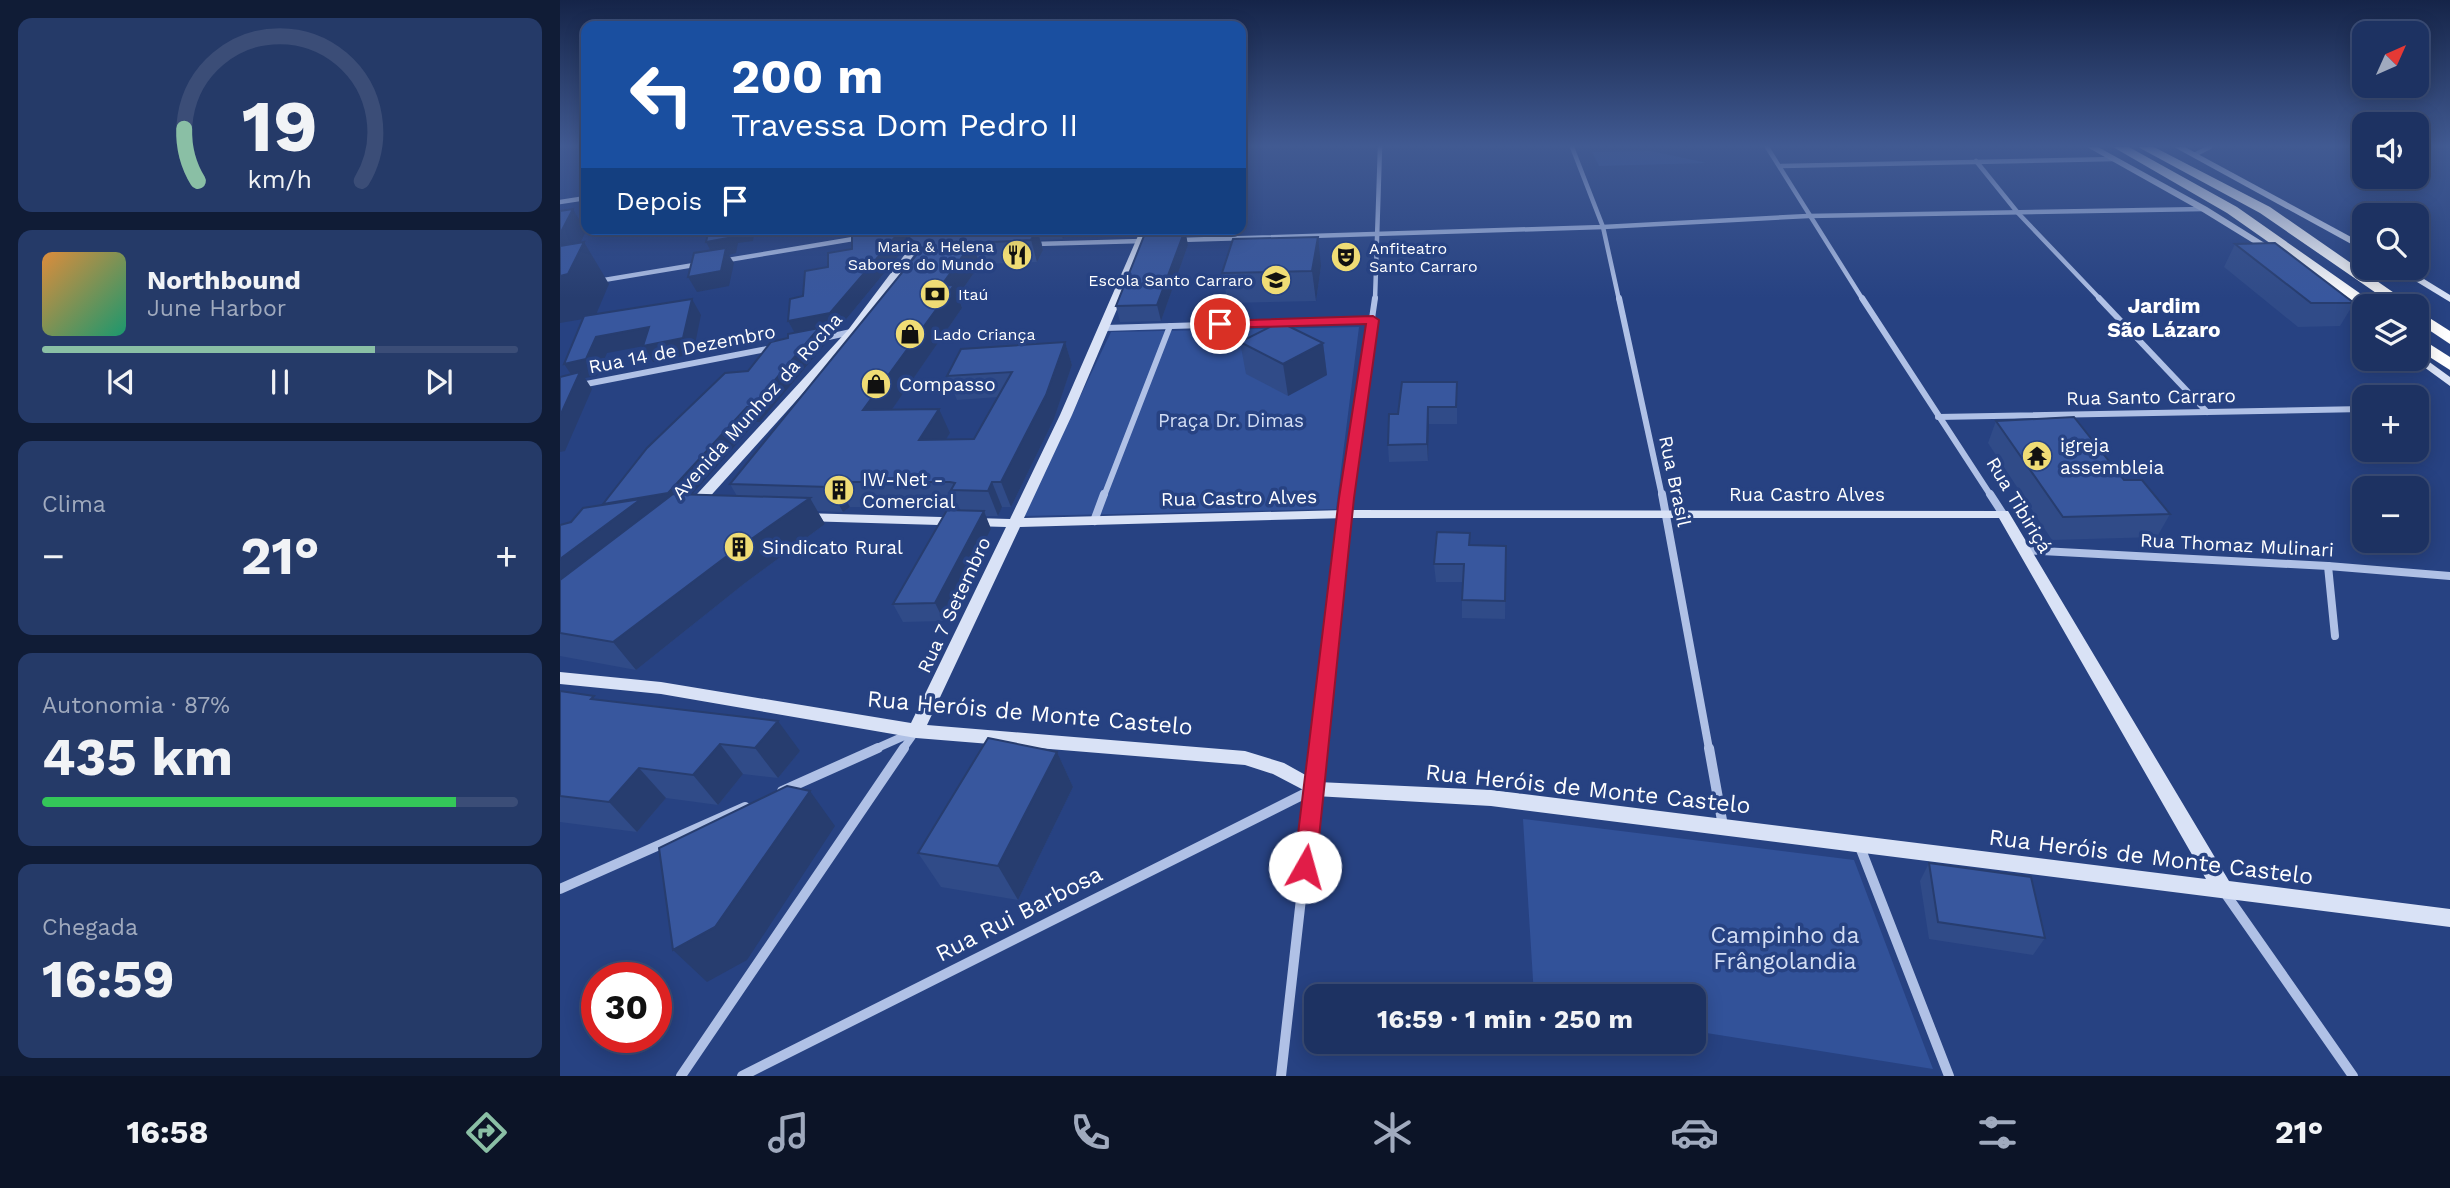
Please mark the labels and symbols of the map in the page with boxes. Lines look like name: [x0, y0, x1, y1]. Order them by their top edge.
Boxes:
north arrow: [2352, 21, 2429, 98]
place label: Maria & Helena Sabores do Mundo: [848, 237, 994, 274]
restaurant icon: Maria & Helena Sabores do Mundo: [1000, 238, 1034, 272]
place label: Anfiteatro Santo Carraro: [1369, 239, 1478, 276]
theatre icon: Anfiteatro Santo Carraro: [1329, 240, 1363, 274]
school or university icon: Escola Santo Carraro: [1259, 263, 1293, 297]
place label: Escola Santo Carraro: [1088, 271, 1253, 290]
bank icon: Itaú: [918, 277, 952, 311]
place label: Itaú: [958, 285, 988, 304]
district label: Jardim São Lázaro: [2107, 293, 2221, 342]
pin: [1190, 294, 1250, 354]
street label: Avenida Munhoz da Rocha: [667, 308, 847, 504]
shop icon: Lado Criança: [893, 317, 927, 351]
street label: Rua 14 de Dezembro: [587, 320, 777, 378]
place label: Lado Criança: [933, 325, 1035, 344]
shop icon: Compasso: [859, 367, 893, 401]
place label: Compasso: [899, 373, 996, 396]
street label: Rua Santo Carraro: [2066, 384, 2236, 410]
park label: Praça Dr. Dimas: [1158, 409, 1304, 432]
street label: Rua Brasil: [1654, 433, 1696, 529]
place label: igreja assembleia: [2060, 434, 2165, 479]
temple icon: igreja assembleia: [2020, 439, 2054, 473]
street label: Rua Tibiriçá: [1981, 453, 2057, 557]
place label: IW-Net - Comercial: [862, 468, 955, 513]
building icon: IW-Net - Comercial: [822, 473, 856, 507]
street label: Rua Castro Alves: [1729, 483, 1885, 506]
street label: Rua Castro Alves: [1161, 485, 1317, 511]
street label: Rua Thomaz Mulinari: [2139, 528, 2335, 562]
building icon: Sindicato Rural: [722, 530, 756, 564]
street label: Rua 7 Setembro: [912, 533, 996, 677]
place label: Sindicato Rural: [762, 536, 903, 559]
street label: Rua Heróis de Monte Castelo: [866, 685, 1194, 741]
street label: Rua Heróis de Monte Castelo: [1424, 758, 1752, 820]
street label: Rua Heróis de Monte Castelo: [1987, 824, 2315, 890]
position arrow: [1268, 830, 1342, 904]
street label: Rua Rui Barbosa: [931, 860, 1107, 968]
park label: Campinho da Frângolandia: [1711, 922, 1859, 975]
speed limit sign: 30: [581, 962, 672, 1053]

